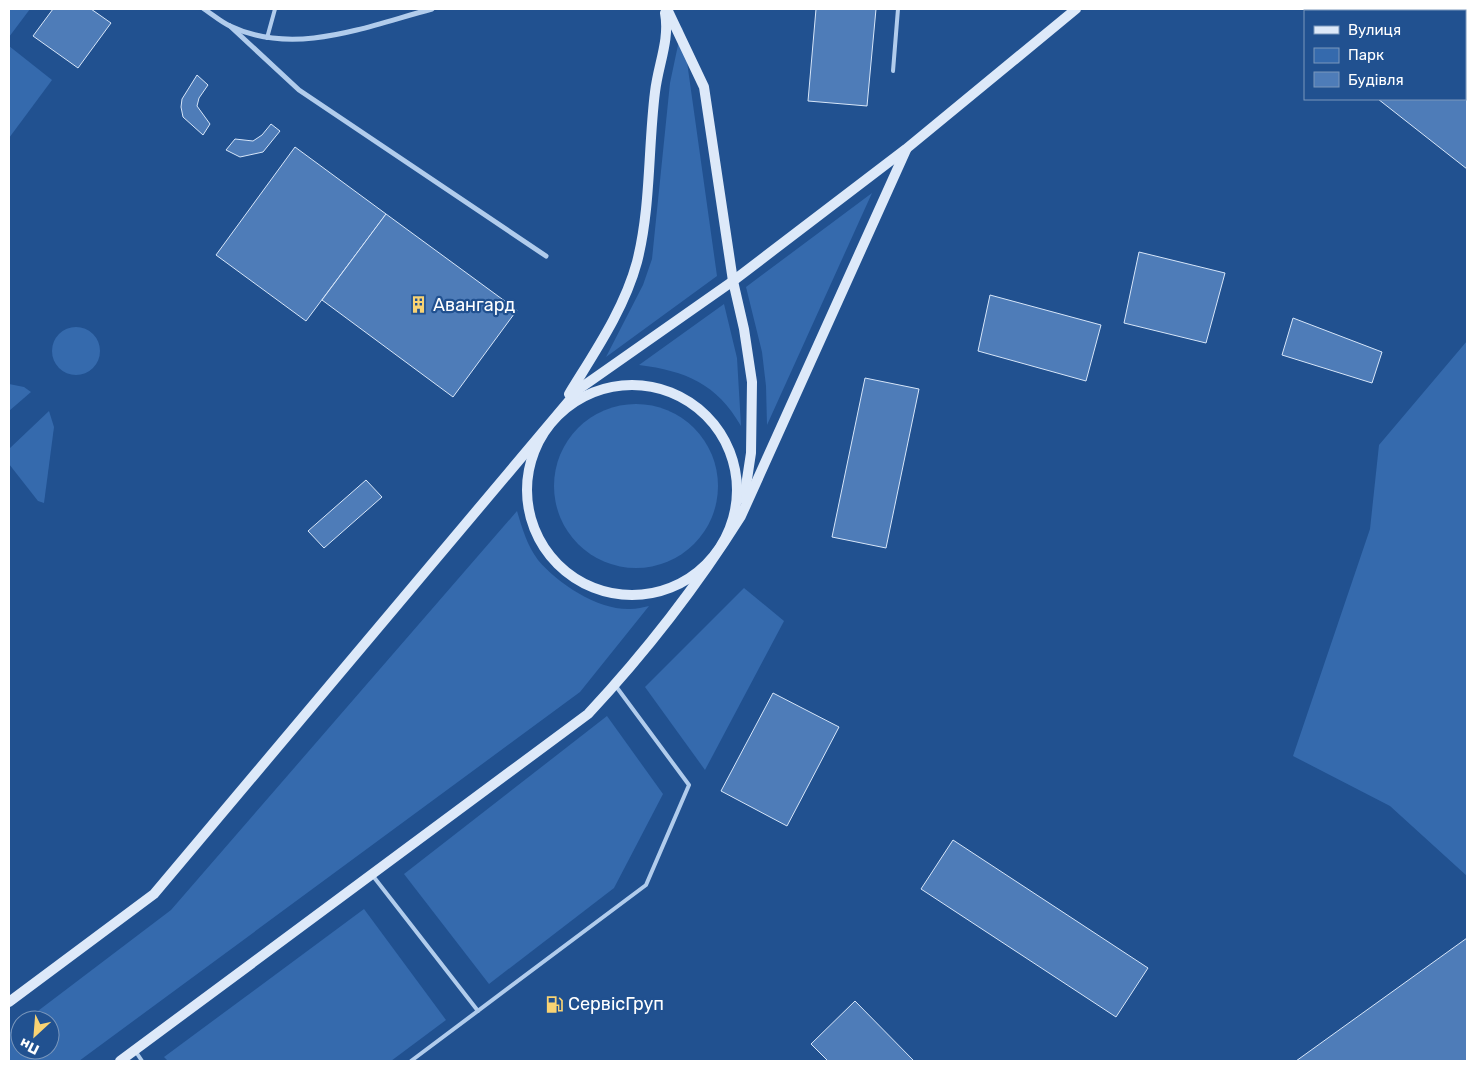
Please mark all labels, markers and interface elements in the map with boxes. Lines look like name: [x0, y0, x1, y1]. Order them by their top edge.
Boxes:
legend: [1304, 10, 1466, 100]
text: Вулиця: [1348, 21, 1401, 39]
text: Парк: [1348, 46, 1384, 64]
text: Будівля: [1348, 71, 1404, 89]
place label: Авангард: [433, 294, 515, 316]
building icon: Авангард: [409, 295, 429, 315]
place label: СервісГруп: [568, 993, 664, 1015]
fuel station icon: СервісГруп: [544, 994, 564, 1014]
north arrow: [10, 1010, 60, 1060]
text: Пн: [17, 1034, 42, 1058]

